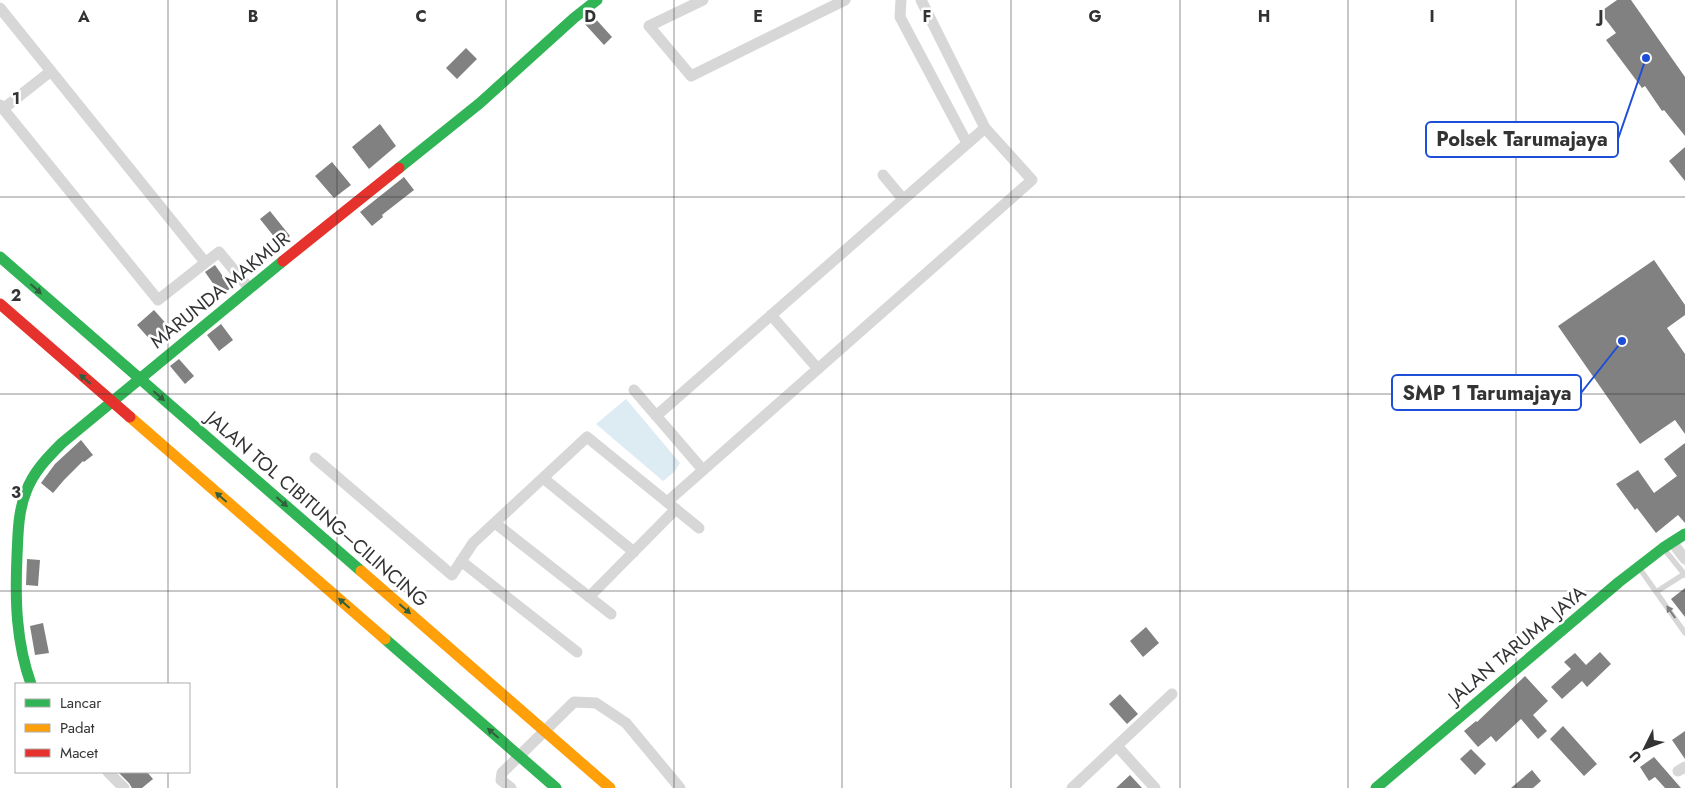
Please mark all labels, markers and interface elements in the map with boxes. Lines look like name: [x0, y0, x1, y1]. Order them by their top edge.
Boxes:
text: A: [77, 5, 90, 28]
text: B: [248, 5, 258, 28]
text: C: [415, 5, 427, 28]
text: D: [584, 5, 596, 28]
text: E: [753, 5, 763, 28]
text: F: [923, 5, 931, 28]
text: G: [1088, 5, 1102, 28]
text: H: [1258, 5, 1270, 28]
text: I: [1429, 5, 1435, 28]
text: J: [1595, 5, 1604, 28]
text: 1: [12, 87, 20, 110]
callout: Polsek Tarumajaya: [1426, 122, 1618, 157]
text: Polsek Tarumajaya: [1436, 125, 1608, 154]
street label: MARUNDA MAKMUR: [145, 225, 296, 355]
one-way arrow: [30, 283, 42, 295]
text: 2: [11, 284, 21, 307]
one-way arrow: [79, 373, 92, 384]
callout: SMP 1 Tarumajaya: [1392, 375, 1581, 410]
text: SMP 1 Tarumajaya: [1402, 379, 1572, 408]
one-way arrow: [153, 390, 165, 401]
street label: JALAN TOL CIBITUNG–CILINCING: [198, 403, 434, 613]
text: 3: [11, 481, 21, 504]
one-way arrow: [215, 491, 228, 502]
one-way arrow: [275, 496, 287, 508]
street label: JALAN TARUMA JAYA: [1440, 579, 1592, 713]
one-way arrow: [338, 597, 350, 609]
one-way arrow: [398, 603, 411, 614]
one-way arrow: [1666, 605, 1676, 619]
legend: [15, 683, 190, 773]
text: Lancar: [60, 692, 102, 714]
text: Padat: [60, 717, 95, 739]
north arrow: [1620, 723, 1670, 773]
one-way arrow: [487, 727, 499, 739]
text: Macet: [60, 742, 98, 764]
text: U: [1625, 746, 1646, 767]

